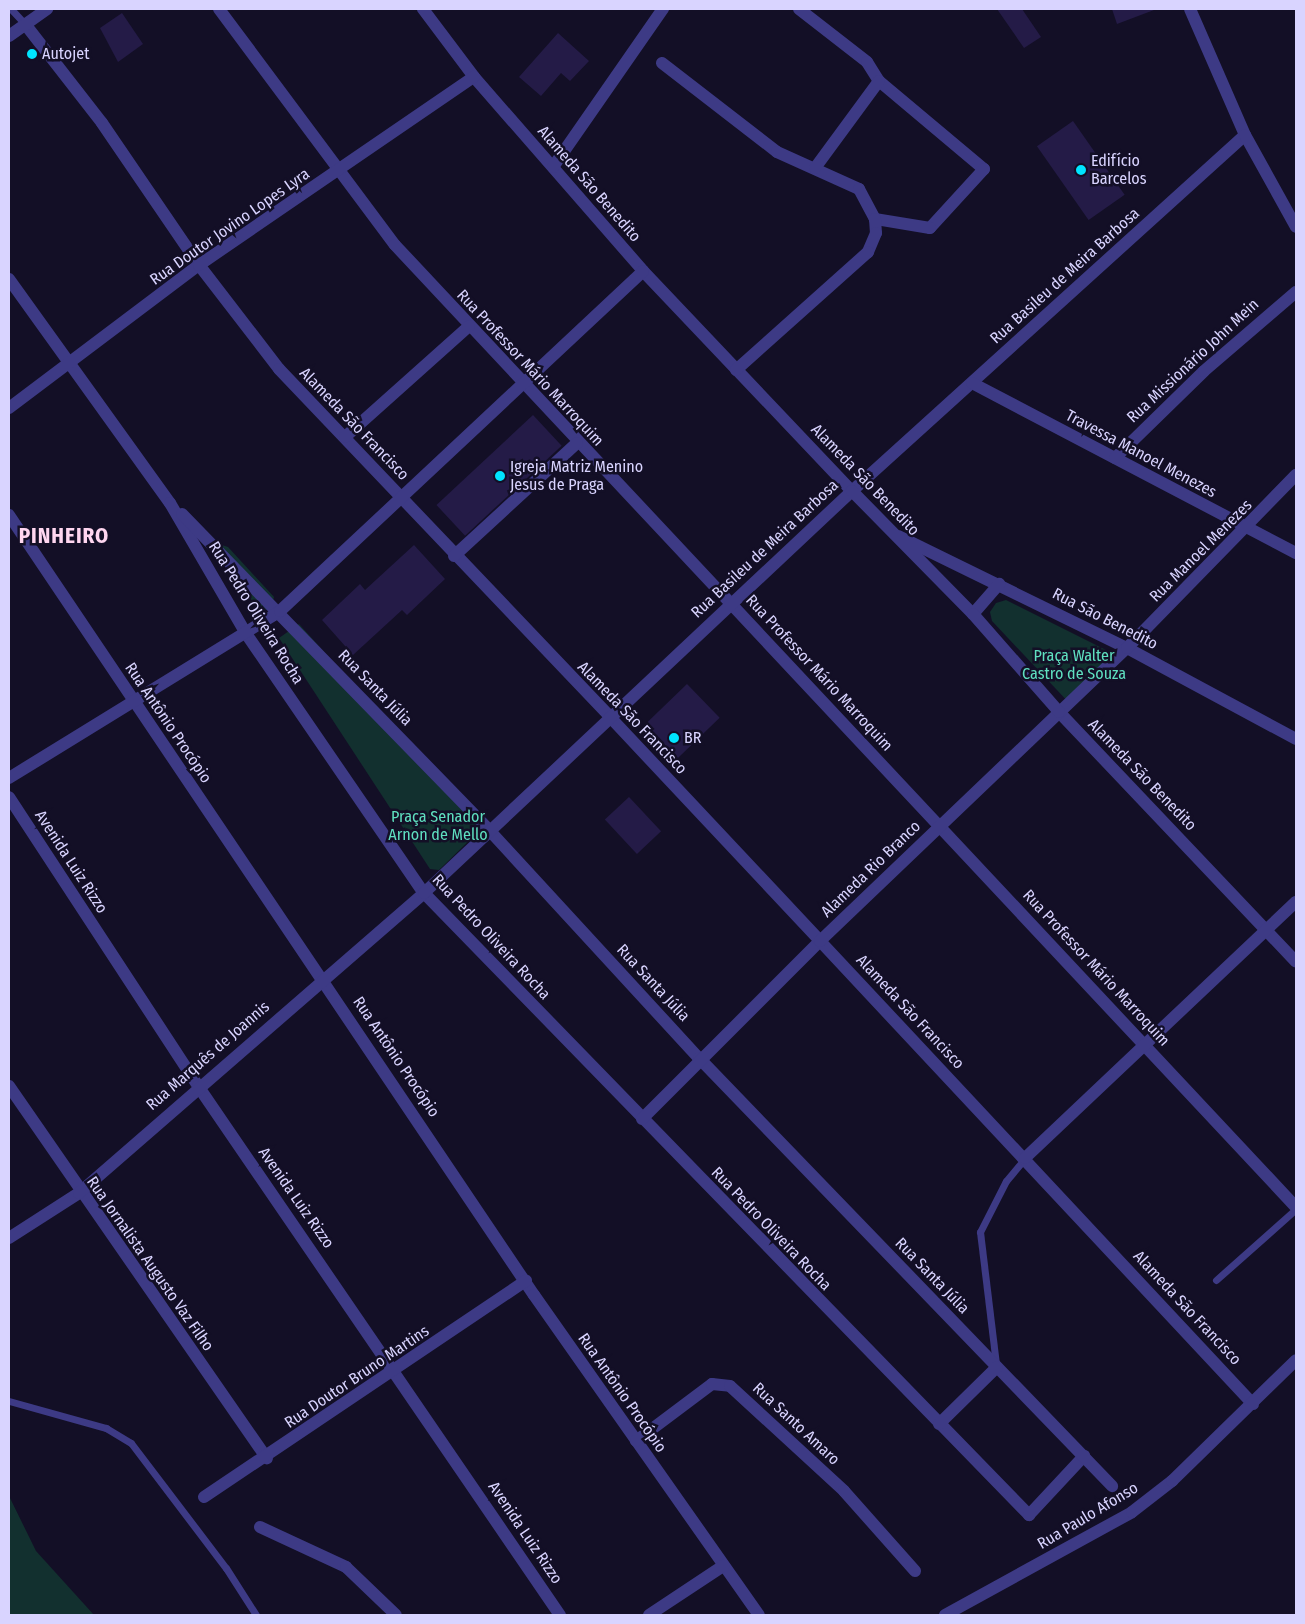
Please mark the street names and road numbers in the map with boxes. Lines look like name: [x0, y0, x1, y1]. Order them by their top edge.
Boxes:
street label: Alameda São Benedito: [533, 122, 645, 246]
street label: Rua Doutor Jovino Lopes Lyra: [147, 165, 313, 289]
street label: Rua Basileu de Meira Barbosa: [986, 204, 1144, 348]
street label: Rua Professor Mário Marroquim: [452, 286, 608, 450]
street label: Rua Missionário John Mein: [1123, 295, 1263, 427]
street label: Alameda São Francisco: [295, 364, 413, 484]
street label: Travessa Manoel Menezes: [1062, 406, 1220, 502]
street label: Alameda São Benedito: [807, 420, 923, 540]
street label: Rua Basileu de Meira Barbosa: [687, 476, 843, 622]
street label: Rua Manoel Menezes: [1146, 496, 1256, 606]
street label: Rua Pedro Oliveira Rocha: [204, 538, 308, 688]
street label: Rua São Benedito: [1049, 584, 1161, 654]
street label: Rua Professor Mário Marroquim: [741, 591, 897, 755]
street label: Rua Santa Júlia: [334, 646, 416, 730]
street label: Alameda São Francisco: [573, 658, 691, 778]
street label: Rua Antônio Procópio: [121, 659, 215, 787]
street label: Alameda São Benedito: [1084, 715, 1200, 835]
street label: Avenida Luiz Rizzo: [31, 807, 111, 917]
street label: Alameda Rio Branco: [817, 817, 925, 921]
street label: Rua Pedro Oliveira Rocha: [428, 870, 554, 1004]
street label: Rua Professor Mário Marroquim: [1018, 886, 1174, 1050]
street label: Rua Santa Júlia: [612, 940, 694, 1026]
street label: Alameda São Francisco: [852, 951, 968, 1073]
street label: Rua Antônio Procópio: [349, 993, 443, 1121]
street label: Rua Marquês de Joannis: [142, 997, 274, 1115]
street label: Avenida Luiz Rizzo: [254, 1144, 338, 1252]
street label: Rua Pedro Oliveira Rocha: [707, 1163, 835, 1295]
street label: Rua Jornalista Augusto Vaz Filho: [82, 1173, 218, 1355]
street label: Rua Santa Júlia: [891, 1234, 973, 1318]
street label: Alameda São Francisco: [1129, 1247, 1245, 1369]
street label: Rua Doutor Bruno Martins: [281, 1321, 433, 1433]
street label: Rua Antônio Procópio: [574, 1330, 670, 1456]
street label: Rua Santo Amaro: [748, 1379, 844, 1469]
street label: Avenida Luiz Rizzo: [484, 1478, 566, 1588]
street label: Rua Paulo Afonso: [1034, 1478, 1142, 1554]

